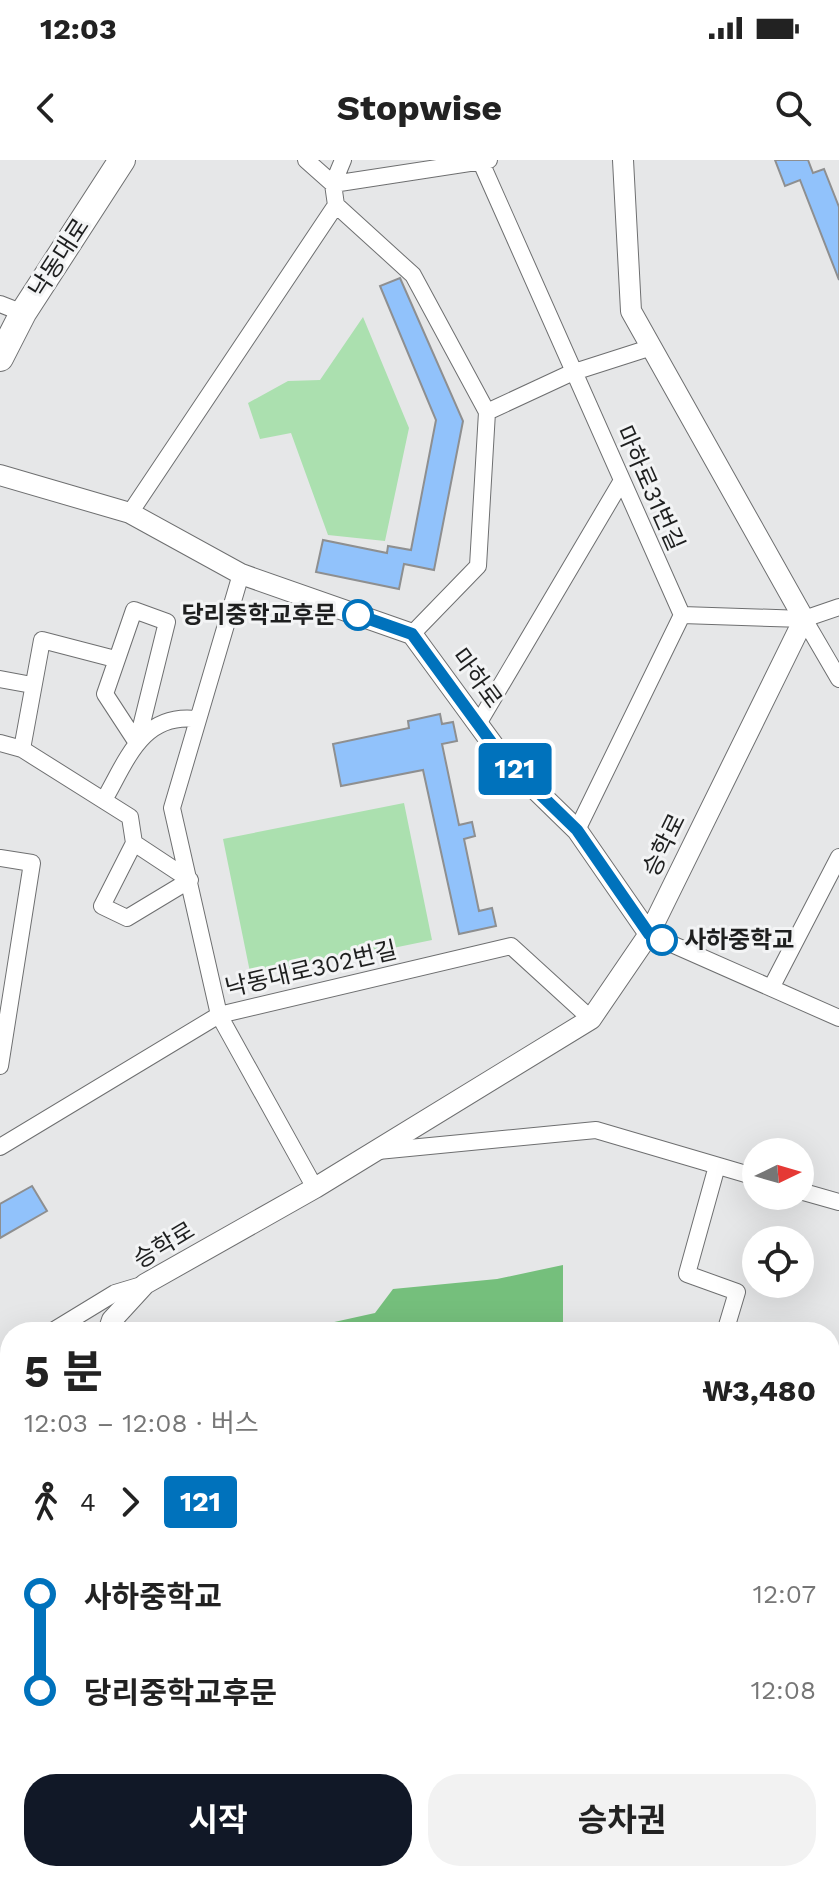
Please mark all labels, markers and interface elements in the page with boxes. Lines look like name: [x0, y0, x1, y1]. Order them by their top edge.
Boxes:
text: 12:03: [40, 11, 117, 46]
icon: back: [24, 86, 68, 130]
icon: search: [771, 86, 815, 130]
text: Stopwise: [337, 87, 502, 129]
street label: 낙동대로: [23, 213, 95, 303]
street label: 마하로31번길: [610, 421, 690, 555]
marker: 당리중학교후문: [343, 600, 373, 630]
place label: 당리중학교후문: [181, 601, 336, 629]
street label: 마하로: [446, 643, 508, 713]
line badge: 121: [469, 743, 561, 795]
text: 121: [495, 752, 535, 785]
street label: 승학로: [637, 809, 691, 881]
marker: 사하중학교: [647, 925, 677, 955]
place label: 사하중학교: [684, 926, 794, 954]
street label: 낙동대로302번길: [222, 936, 400, 1002]
north arrow: [742, 1138, 814, 1210]
map controls: [742, 1138, 814, 1298]
street label: 승학로: [128, 1216, 200, 1274]
button: locate: [742, 1226, 814, 1298]
text: 5 분: [24, 1346, 103, 1398]
text: ₩3,480: [702, 1373, 816, 1408]
text: 12:03 – 12:08 · 버스: [24, 1408, 259, 1438]
icon: walk: [24, 1480, 68, 1524]
icon: forward: [108, 1480, 152, 1524]
text: 121: [180, 1485, 221, 1518]
text: 4: [80, 1487, 96, 1517]
text: 사하중학교: [84, 1579, 222, 1614]
text: 12:07: [753, 1579, 816, 1609]
text: 당리중학교후문: [84, 1675, 277, 1710]
text: 12:08: [751, 1675, 816, 1705]
button: 시작: [24, 1774, 412, 1866]
button: 승차권: [428, 1774, 816, 1866]

